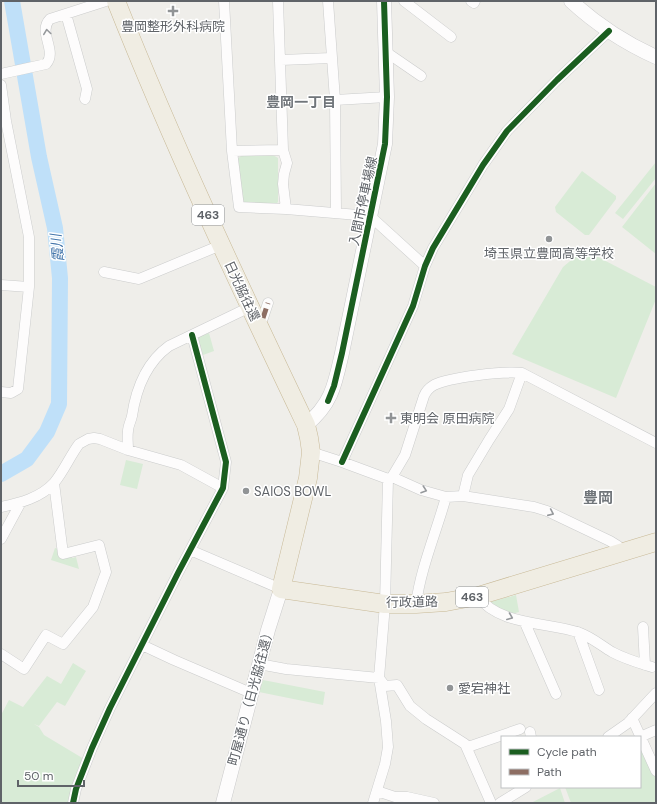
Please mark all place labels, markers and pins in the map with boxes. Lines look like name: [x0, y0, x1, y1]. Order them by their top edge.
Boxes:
marker: 豊岡整形外科病院: [167, 5, 179, 17]
place label: 豊岡整形外科病院: [121, 18, 225, 35]
marker: 埼玉県立豊岡高等学校: [544, 234, 554, 244]
place label: 埼玉県立豊岡高等学校: [484, 245, 614, 262]
place label: 東明会 原田病院: [400, 410, 494, 427]
marker: 東明会 原田病院: [385, 412, 397, 424]
place label: SAIOS BOWL: [254, 483, 331, 500]
marker: SAIOS BOWL: [241, 486, 251, 496]
place label: 愛宕神社: [458, 680, 510, 697]
marker: 愛宕神社: [445, 683, 455, 693]

